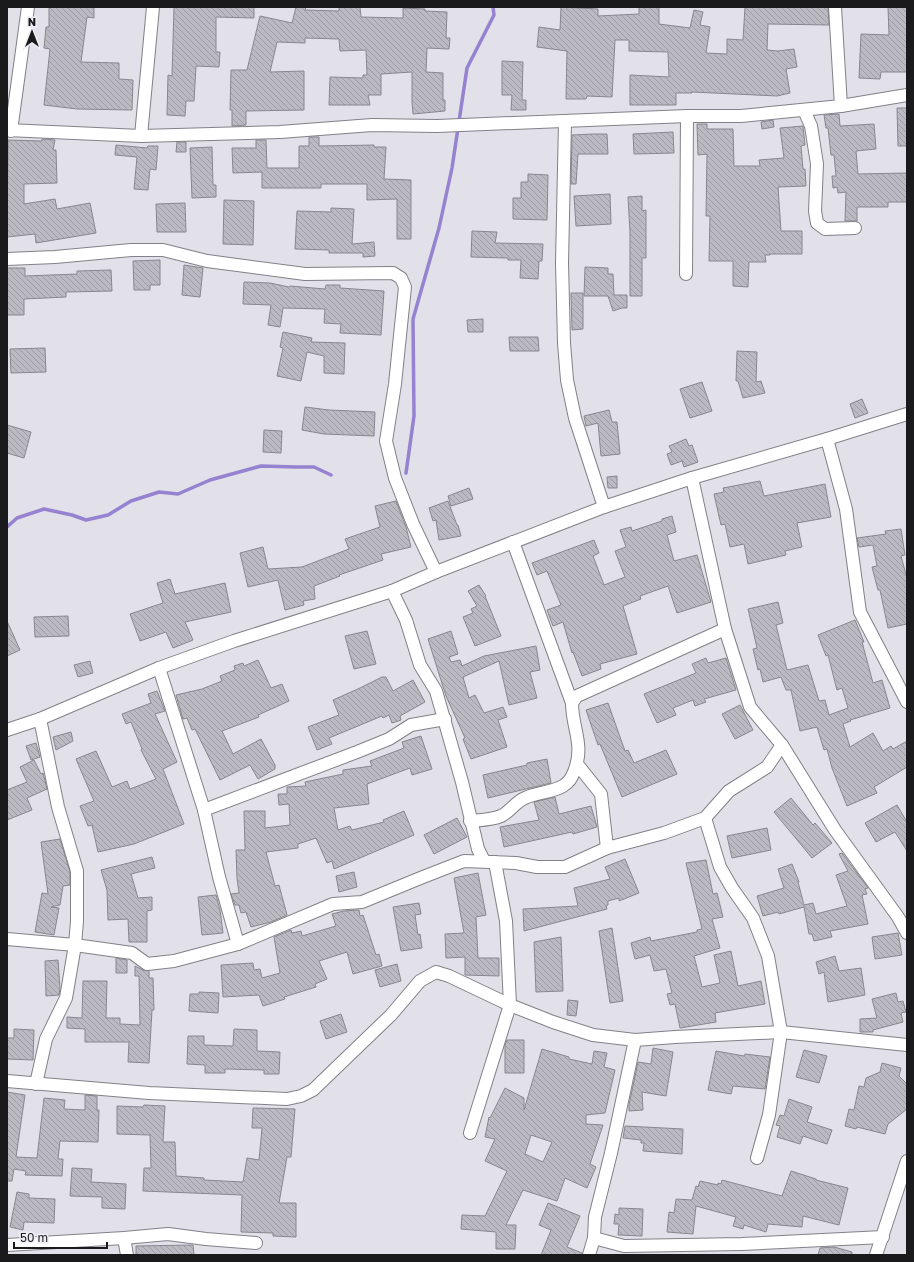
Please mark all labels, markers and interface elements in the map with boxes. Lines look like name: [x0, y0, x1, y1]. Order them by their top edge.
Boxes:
north arrow: [12, 12, 52, 52]
text: N: [28, 15, 36, 28]
scale bar: [14, 1224, 107, 1250]
text: 50 m: [20, 1230, 48, 1245]

